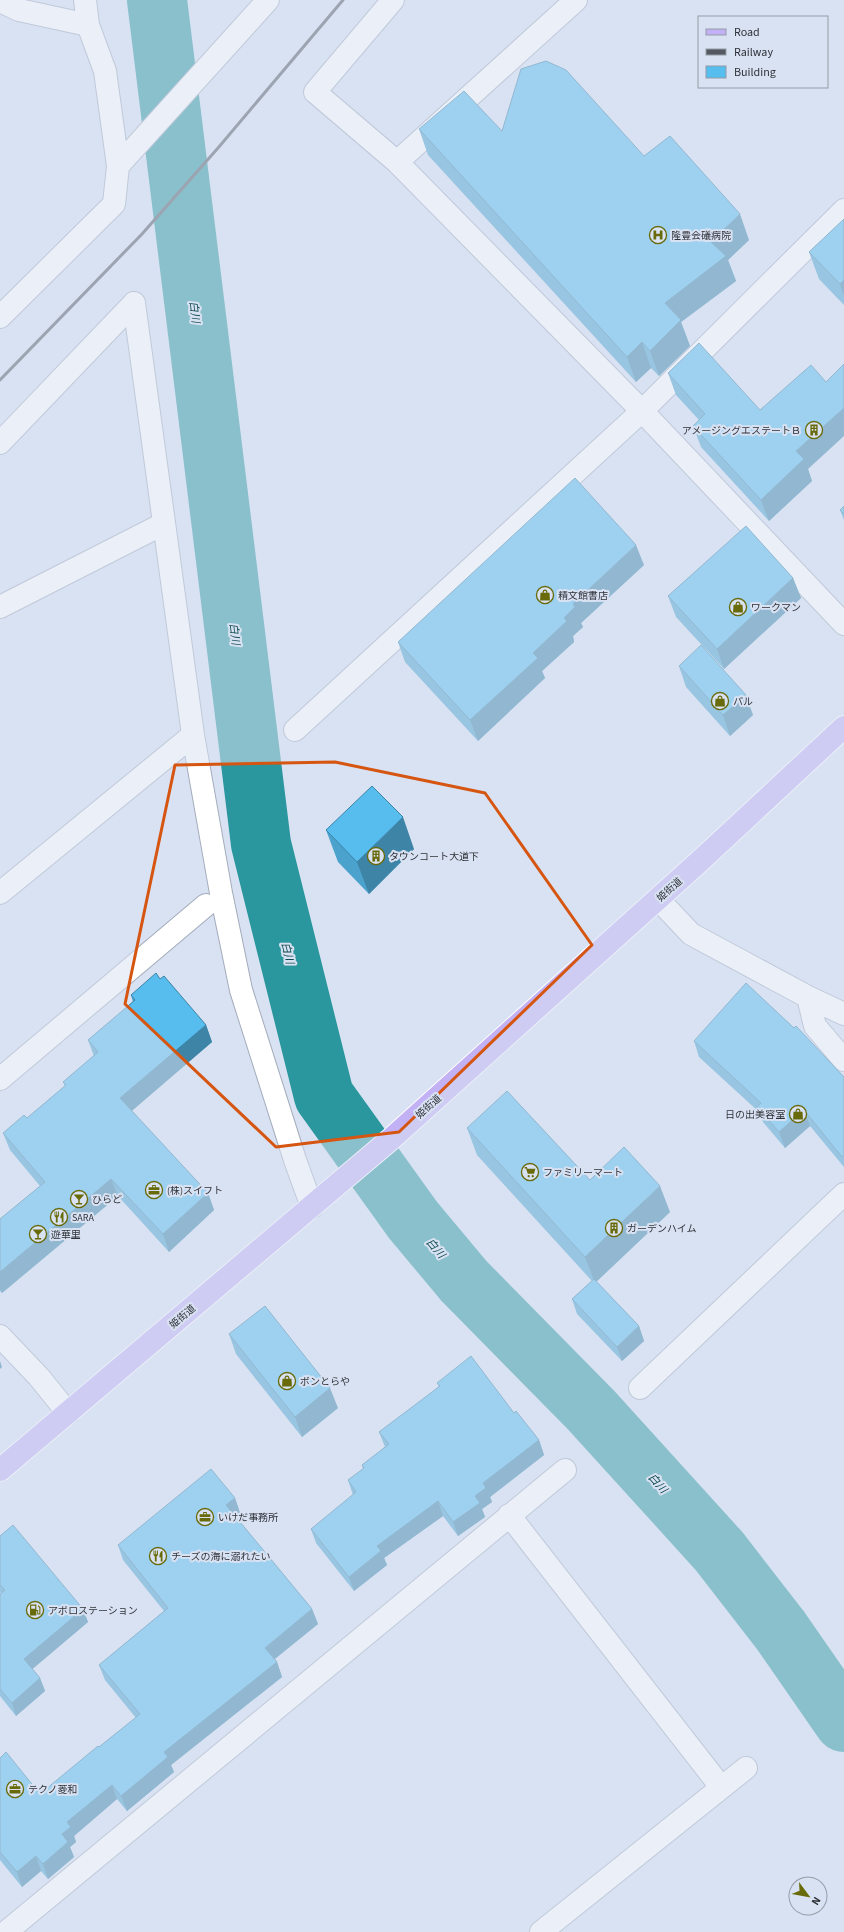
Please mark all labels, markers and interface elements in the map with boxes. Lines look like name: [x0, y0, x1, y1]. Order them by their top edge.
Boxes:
legend: [698, 16, 828, 88]
text: Road: [734, 24, 760, 41]
text: Railway: [734, 44, 773, 61]
text: Building: [734, 64, 776, 81]
hospital icon: 隆豊会礒病院: [648, 225, 668, 245]
place label: 隆豊会礒病院: [671, 229, 731, 243]
water label: 白川: [186, 300, 203, 325]
building icon: アメージングエステートＢ: [804, 420, 824, 440]
place label: アメージングエステートＢ: [682, 424, 801, 438]
shop icon: 精文館書店: [535, 585, 555, 605]
place label: 精文館書店: [558, 589, 608, 603]
shop icon: ワークマン: [728, 597, 748, 617]
place label: ワークマン: [751, 601, 801, 615]
water label: 白川: [226, 622, 243, 647]
shop icon: パル: [710, 691, 730, 711]
place label: パル: [733, 695, 753, 709]
building icon: タウンコート大道下: [366, 846, 386, 866]
place label: タウンコート大道下: [389, 850, 479, 864]
street label: 姫街道: [654, 875, 686, 905]
water label: 白川: [278, 941, 298, 967]
street label: 姫街道: [413, 1092, 445, 1122]
shop icon: 日の出美容室: [788, 1104, 808, 1124]
place label: 日の出美容室: [725, 1108, 785, 1122]
supermarket icon: ファミリーマート: [520, 1162, 540, 1182]
place label: ファミリーマート: [543, 1166, 623, 1180]
office icon: (株)スイフト: [144, 1180, 164, 1200]
place label: (株)スイフト: [167, 1184, 223, 1198]
bar icon: ひらど: [69, 1189, 89, 1209]
place label: ひらど: [92, 1193, 122, 1207]
restaurant icon: SARA: [49, 1207, 69, 1227]
place label: SARA: [72, 1211, 94, 1225]
building icon: ガーデンハイム: [604, 1218, 624, 1238]
place label: ガーデンハイム: [627, 1222, 697, 1236]
bar icon: 遊華里: [28, 1224, 48, 1244]
place label: 遊華里: [51, 1228, 81, 1242]
water label: 白川: [423, 1235, 449, 1262]
street label: 姫街道: [167, 1302, 199, 1332]
shop icon: ボンとらや: [277, 1371, 297, 1391]
place label: ボンとらや: [300, 1375, 350, 1389]
water label: 白川: [645, 1470, 671, 1497]
office icon: いけだ事務所: [195, 1507, 215, 1527]
place label: いけだ事務所: [218, 1511, 278, 1525]
restaurant icon: チーズの海に溺れたい: [148, 1546, 168, 1566]
place label: チーズの海に溺れたい: [171, 1550, 271, 1564]
fuel station icon: アポロステーション: [25, 1600, 45, 1620]
place label: アポロステーション: [48, 1604, 138, 1618]
office icon: テクノ菱和: [5, 1779, 25, 1799]
place label: テクノ菱和: [28, 1783, 77, 1797]
north arrow: [788, 1876, 828, 1916]
text: N: [808, 1894, 824, 1908]

